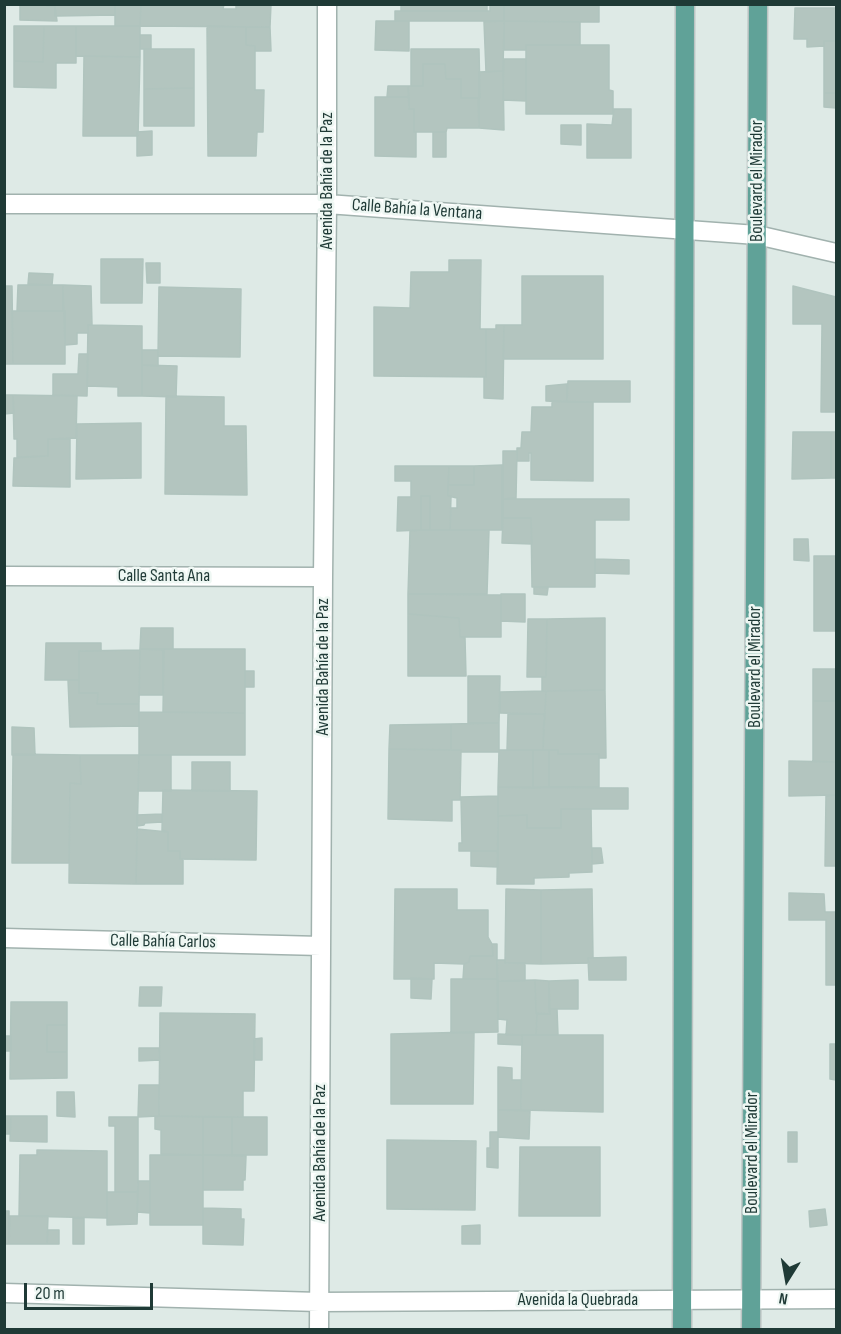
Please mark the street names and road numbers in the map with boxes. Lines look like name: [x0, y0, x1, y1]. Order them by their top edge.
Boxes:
street label: Avenida Bahía de la Paz: [316, 112, 338, 250]
street label: Boulevard el Mirador: [746, 120, 768, 242]
street label: Calle Bahía la Ventana: [351, 195, 483, 225]
street label: Calle Santa Ana: [118, 565, 210, 587]
street label: Avenida Bahía de la Paz: [312, 598, 334, 736]
street label: Boulevard el Mirador: [744, 606, 766, 728]
street label: Calle Bahía Carlos: [110, 930, 216, 954]
street label: Avenida Bahía de la Paz: [309, 1084, 331, 1222]
street label: Boulevard el Mirador: [741, 1092, 763, 1214]
street label: Avenida la Quebrada: [518, 1289, 638, 1311]

